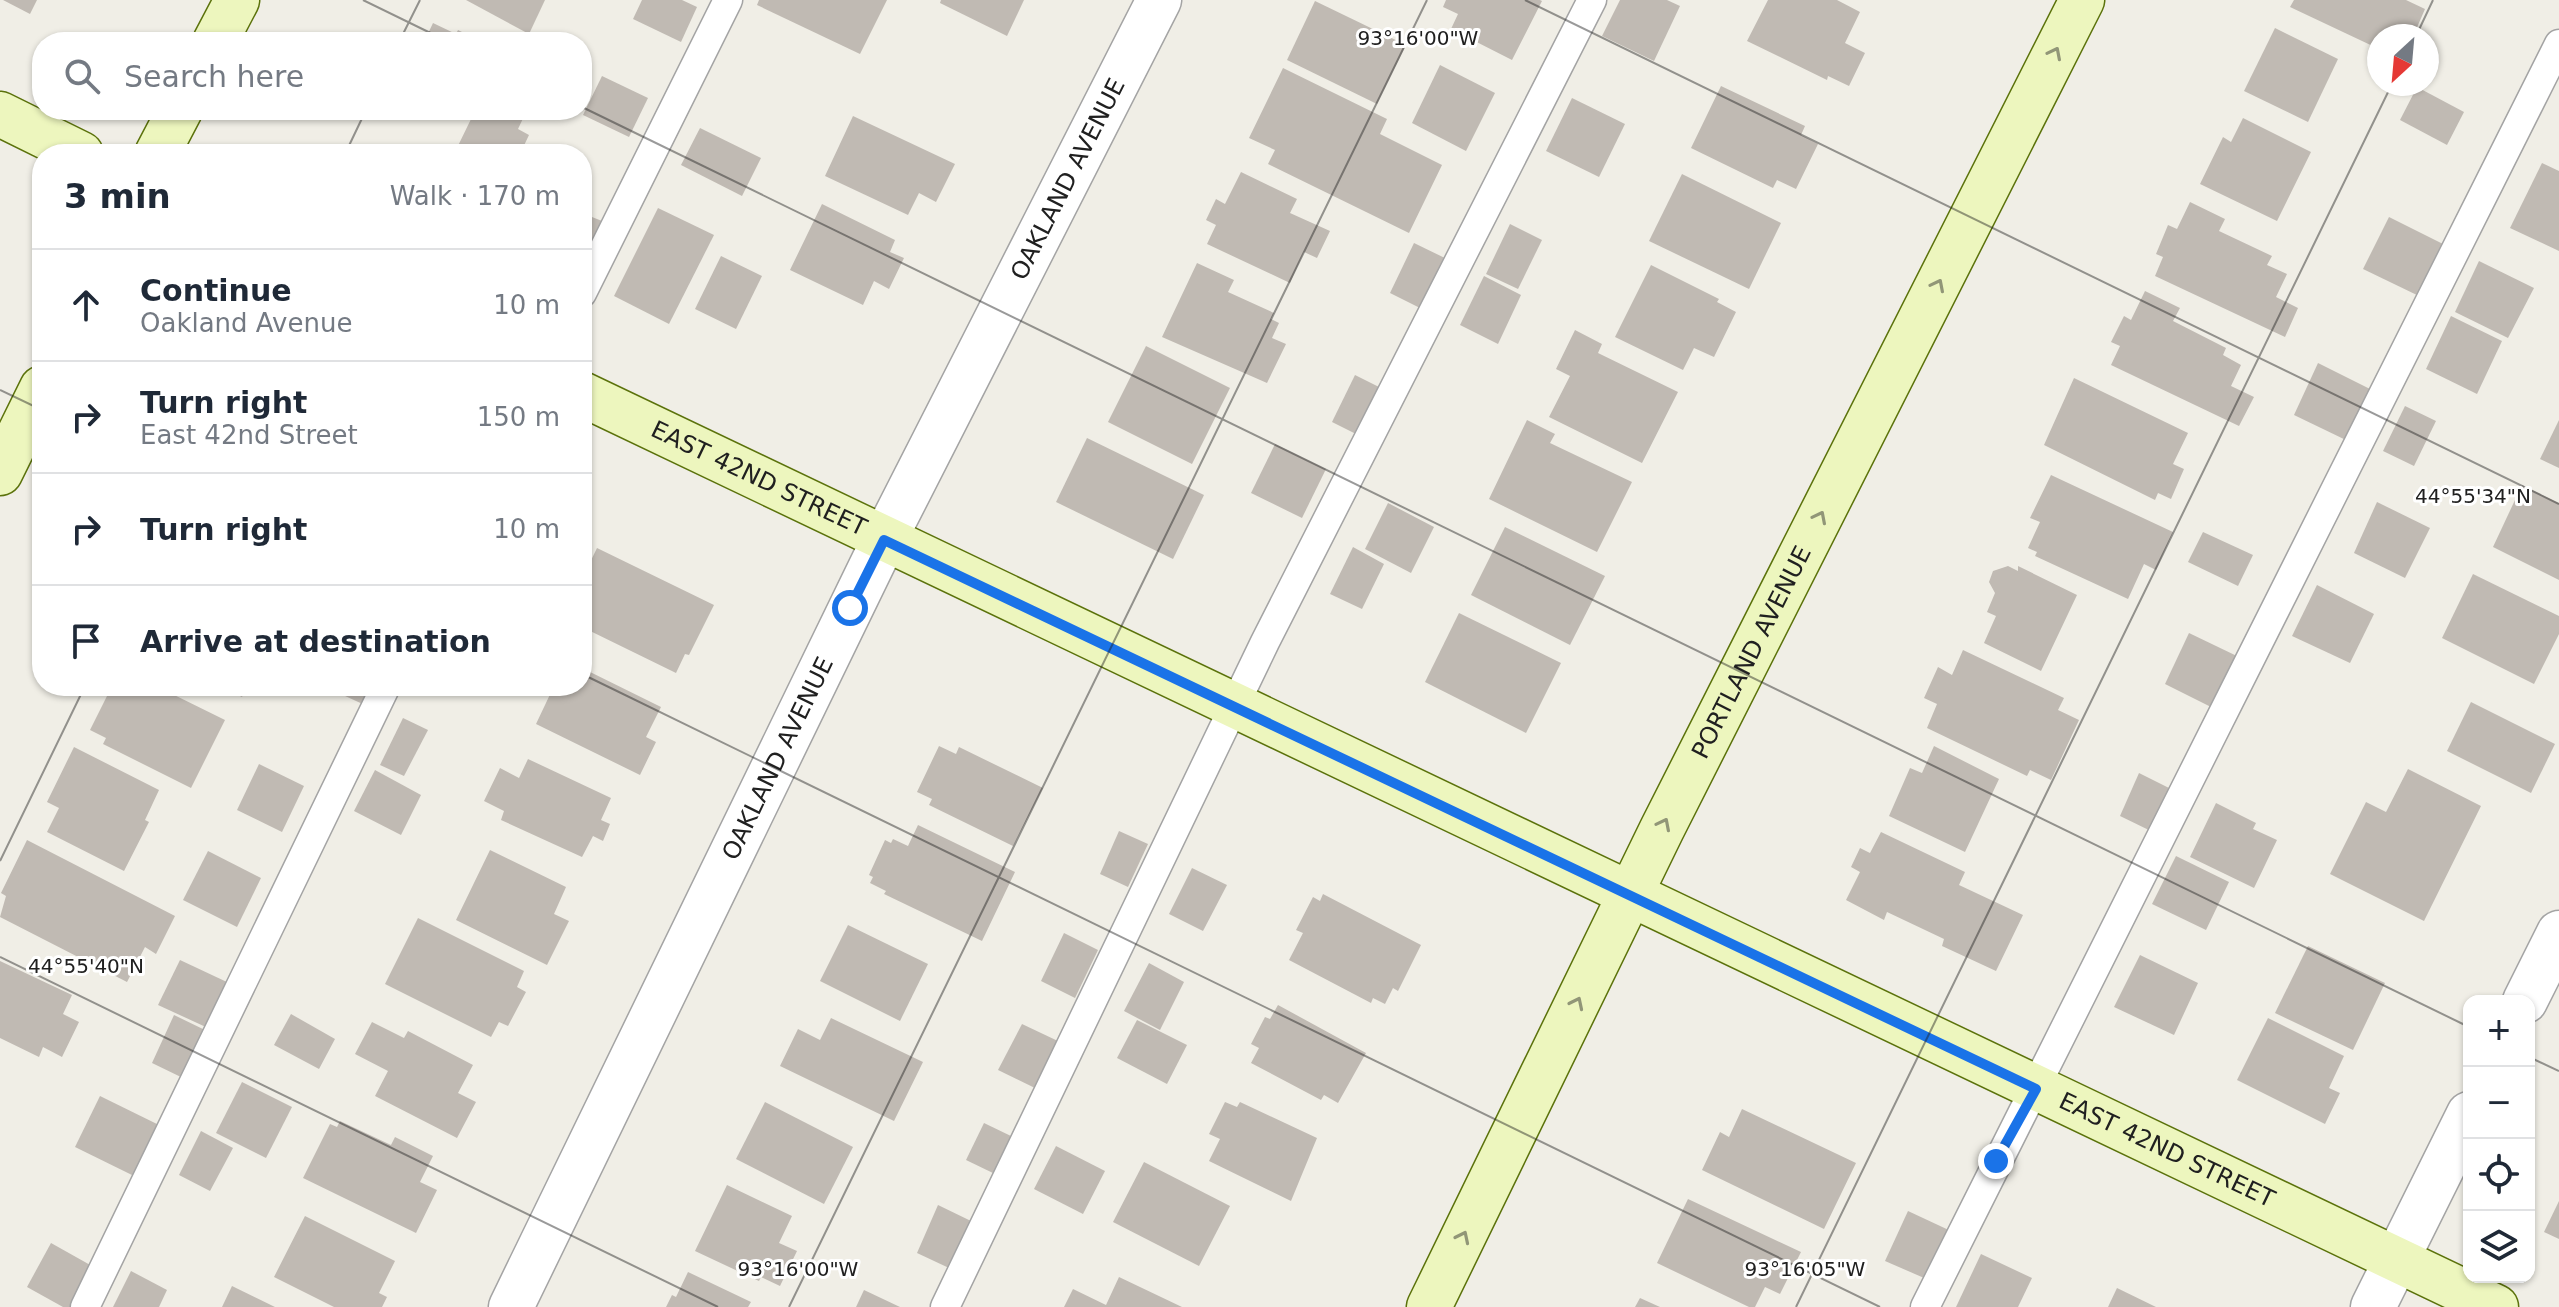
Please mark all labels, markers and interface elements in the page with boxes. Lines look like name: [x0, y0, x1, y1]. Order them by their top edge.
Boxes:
north arrow: [2367, 24, 2439, 96]
text: 93°16'00"W: [1358, 26, 1479, 50]
search box: [32, 32, 592, 120]
one-way arrow: [2045, 47, 2061, 62]
icon: search: [60, 54, 104, 98]
text: Search here: [124, 59, 304, 94]
street label: OAKLAND AVENUE: [1005, 74, 1131, 284]
text: 3 min: [64, 176, 171, 216]
text: Walk · 170 m: [390, 181, 560, 211]
text: Continue: [140, 273, 292, 308]
one-way arrow: [1928, 279, 1943, 294]
icon: ahead: [64, 283, 108, 327]
text: 10 m: [493, 290, 560, 320]
text: Oakland Avenue: [140, 308, 352, 338]
text: Turn right: [140, 385, 307, 420]
icon: right: [64, 395, 108, 439]
text: 150 m: [477, 402, 560, 432]
street label: EAST 42ND STREET: [647, 415, 871, 542]
text: East 42nd Street: [140, 420, 358, 450]
text: 44°55'34"N: [2415, 484, 2531, 508]
icon: right: [64, 507, 108, 551]
one-way arrow: [1810, 511, 1826, 526]
text: Turn right: [140, 512, 307, 547]
text: 10 m: [493, 514, 560, 544]
street label: PORTLAND AVENUE: [1686, 541, 1817, 763]
route start: [832, 590, 868, 626]
icon: arrive: [64, 619, 108, 663]
text: Arrive at destination: [140, 624, 491, 659]
street label: OAKLAND AVENUE: [717, 652, 839, 864]
one-way arrow: [1655, 817, 1670, 832]
text: 44°55'40"N: [28, 954, 144, 978]
map controls: [2463, 995, 2535, 1283]
button: +: [2463, 995, 2535, 1067]
one-way arrow: [1567, 997, 1583, 1012]
button: −: [2463, 1067, 2535, 1139]
street label: EAST 42ND STREET: [2055, 1087, 2279, 1213]
button: locate: [2463, 1139, 2535, 1211]
route end: [1978, 1143, 2014, 1179]
button: layers: [2463, 1211, 2535, 1283]
one-way arrow: [1453, 1230, 1469, 1245]
text: 93°16'00"W: [738, 1257, 859, 1281]
text: 93°16'05"W: [1745, 1257, 1866, 1281]

